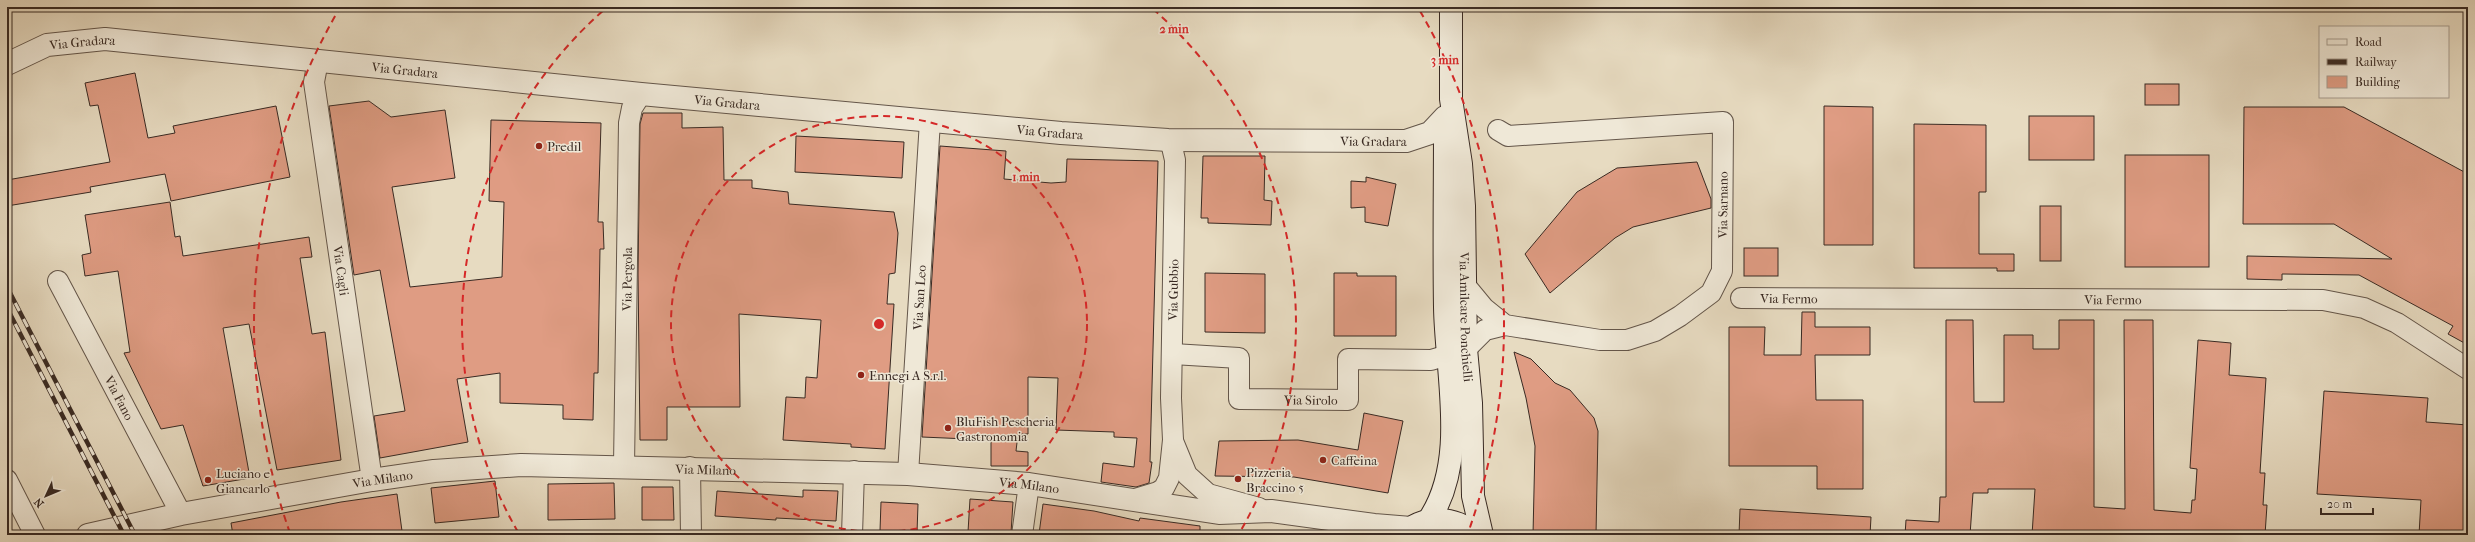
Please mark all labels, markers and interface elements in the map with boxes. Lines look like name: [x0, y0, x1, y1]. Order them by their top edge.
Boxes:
text: 2 min: [1159, 22, 1190, 36]
legend: [2319, 26, 2449, 98]
street label: Via Gradara: [48, 31, 117, 52]
text: Road: [2355, 35, 2382, 49]
text: 3 min: [1431, 53, 1460, 68]
text: Railway: [2355, 55, 2397, 69]
street label: Via Gradara: [370, 59, 440, 81]
text: Building: [2355, 75, 2400, 89]
street label: Via Gradara: [692, 91, 762, 113]
street label: Via Gradara: [1015, 121, 1084, 142]
street label: Via Gradara: [1339, 133, 1408, 149]
place label: Predil: [547, 139, 582, 154]
marker: Predil: [534, 141, 544, 151]
text: 1 min: [1012, 170, 1041, 184]
street label: Via Sarnano: [1715, 171, 1730, 239]
street label: Via Cagli: [330, 244, 353, 297]
street label: Via Pergola: [619, 246, 635, 312]
street label: Via Amilcare Ponchielli: [1457, 251, 1477, 383]
street label: Via Gubbio: [1165, 258, 1181, 322]
street label: Via San Leo: [909, 264, 929, 331]
street label: Via Fermo: [1759, 291, 1818, 306]
street label: Via Fermo: [2083, 292, 2142, 307]
centre of rings: [872, 317, 886, 331]
place label: Ennegi A S.r.l.: [869, 368, 946, 383]
marker: Ennegi A S.r.l.: [856, 370, 866, 380]
street label: Via Fano: [101, 372, 138, 423]
street label: Via Sirolo: [1283, 392, 1338, 407]
place label: BluFish Pescheria Gastronomia: [956, 414, 1055, 444]
marker: BluFish Pescheria Gastronomia: [943, 423, 953, 433]
place label: Caffeina: [1331, 453, 1378, 468]
marker: Caffeina: [1318, 455, 1328, 465]
street label: Via Milano: [674, 461, 737, 478]
place label: Pizzeria Braccino 5: [1246, 465, 1304, 495]
place label: Luciano e Giancarlo: [216, 466, 271, 496]
street label: Via Milano: [350, 467, 414, 491]
street label: Via Milano: [997, 474, 1061, 496]
marker: Pizzeria Braccino 5: [1233, 474, 1243, 484]
marker: Luciano e Giancarlo: [203, 475, 213, 485]
north arrow: [26, 476, 66, 516]
scale bar: [2321, 490, 2373, 516]
text: N: [31, 495, 47, 510]
text: 20 m: [2327, 497, 2352, 511]

